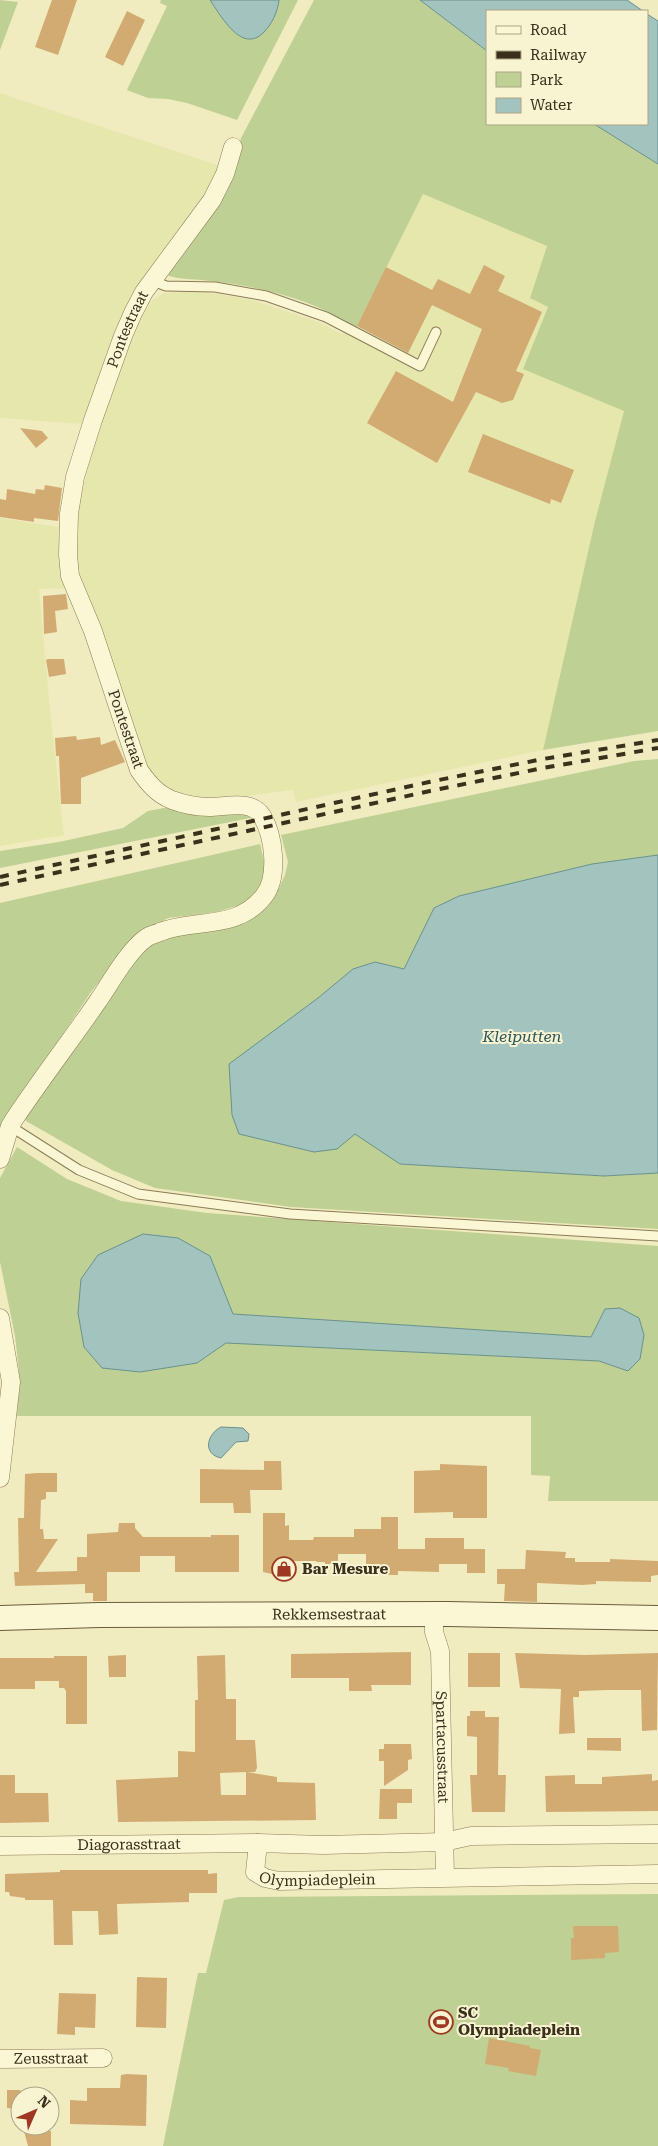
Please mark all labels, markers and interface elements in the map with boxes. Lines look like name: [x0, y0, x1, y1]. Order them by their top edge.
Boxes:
legend: [486, 10, 648, 125]
text: Road: [530, 21, 567, 39]
text: Railway: [530, 46, 587, 64]
text: Park: [530, 71, 564, 89]
text: Water: [530, 96, 572, 114]
street label: Pontestraat: [103, 287, 152, 370]
street label: Pontestraat: [104, 687, 148, 771]
water label: Kleiputten: [482, 1027, 562, 1046]
shop icon: Bar Mesure: [271, 1556, 297, 1582]
place label: Bar Mesure: [302, 1560, 389, 1578]
street label: Rekkemsestraat: [272, 1605, 386, 1624]
street label: Spartacusstraat: [432, 1691, 452, 1804]
street label: Diagorasstraat: [77, 1835, 181, 1854]
street label: Olympiadeplein: [257, 1868, 376, 1890]
place label: SC Olympiadeplein: [458, 2004, 580, 2039]
sports icon: SC Olympiadeplein: [428, 2009, 454, 2035]
street label: Zeusstraat: [14, 2049, 89, 2068]
north arrow: [10, 2086, 60, 2136]
text: N: [35, 2092, 54, 2111]

